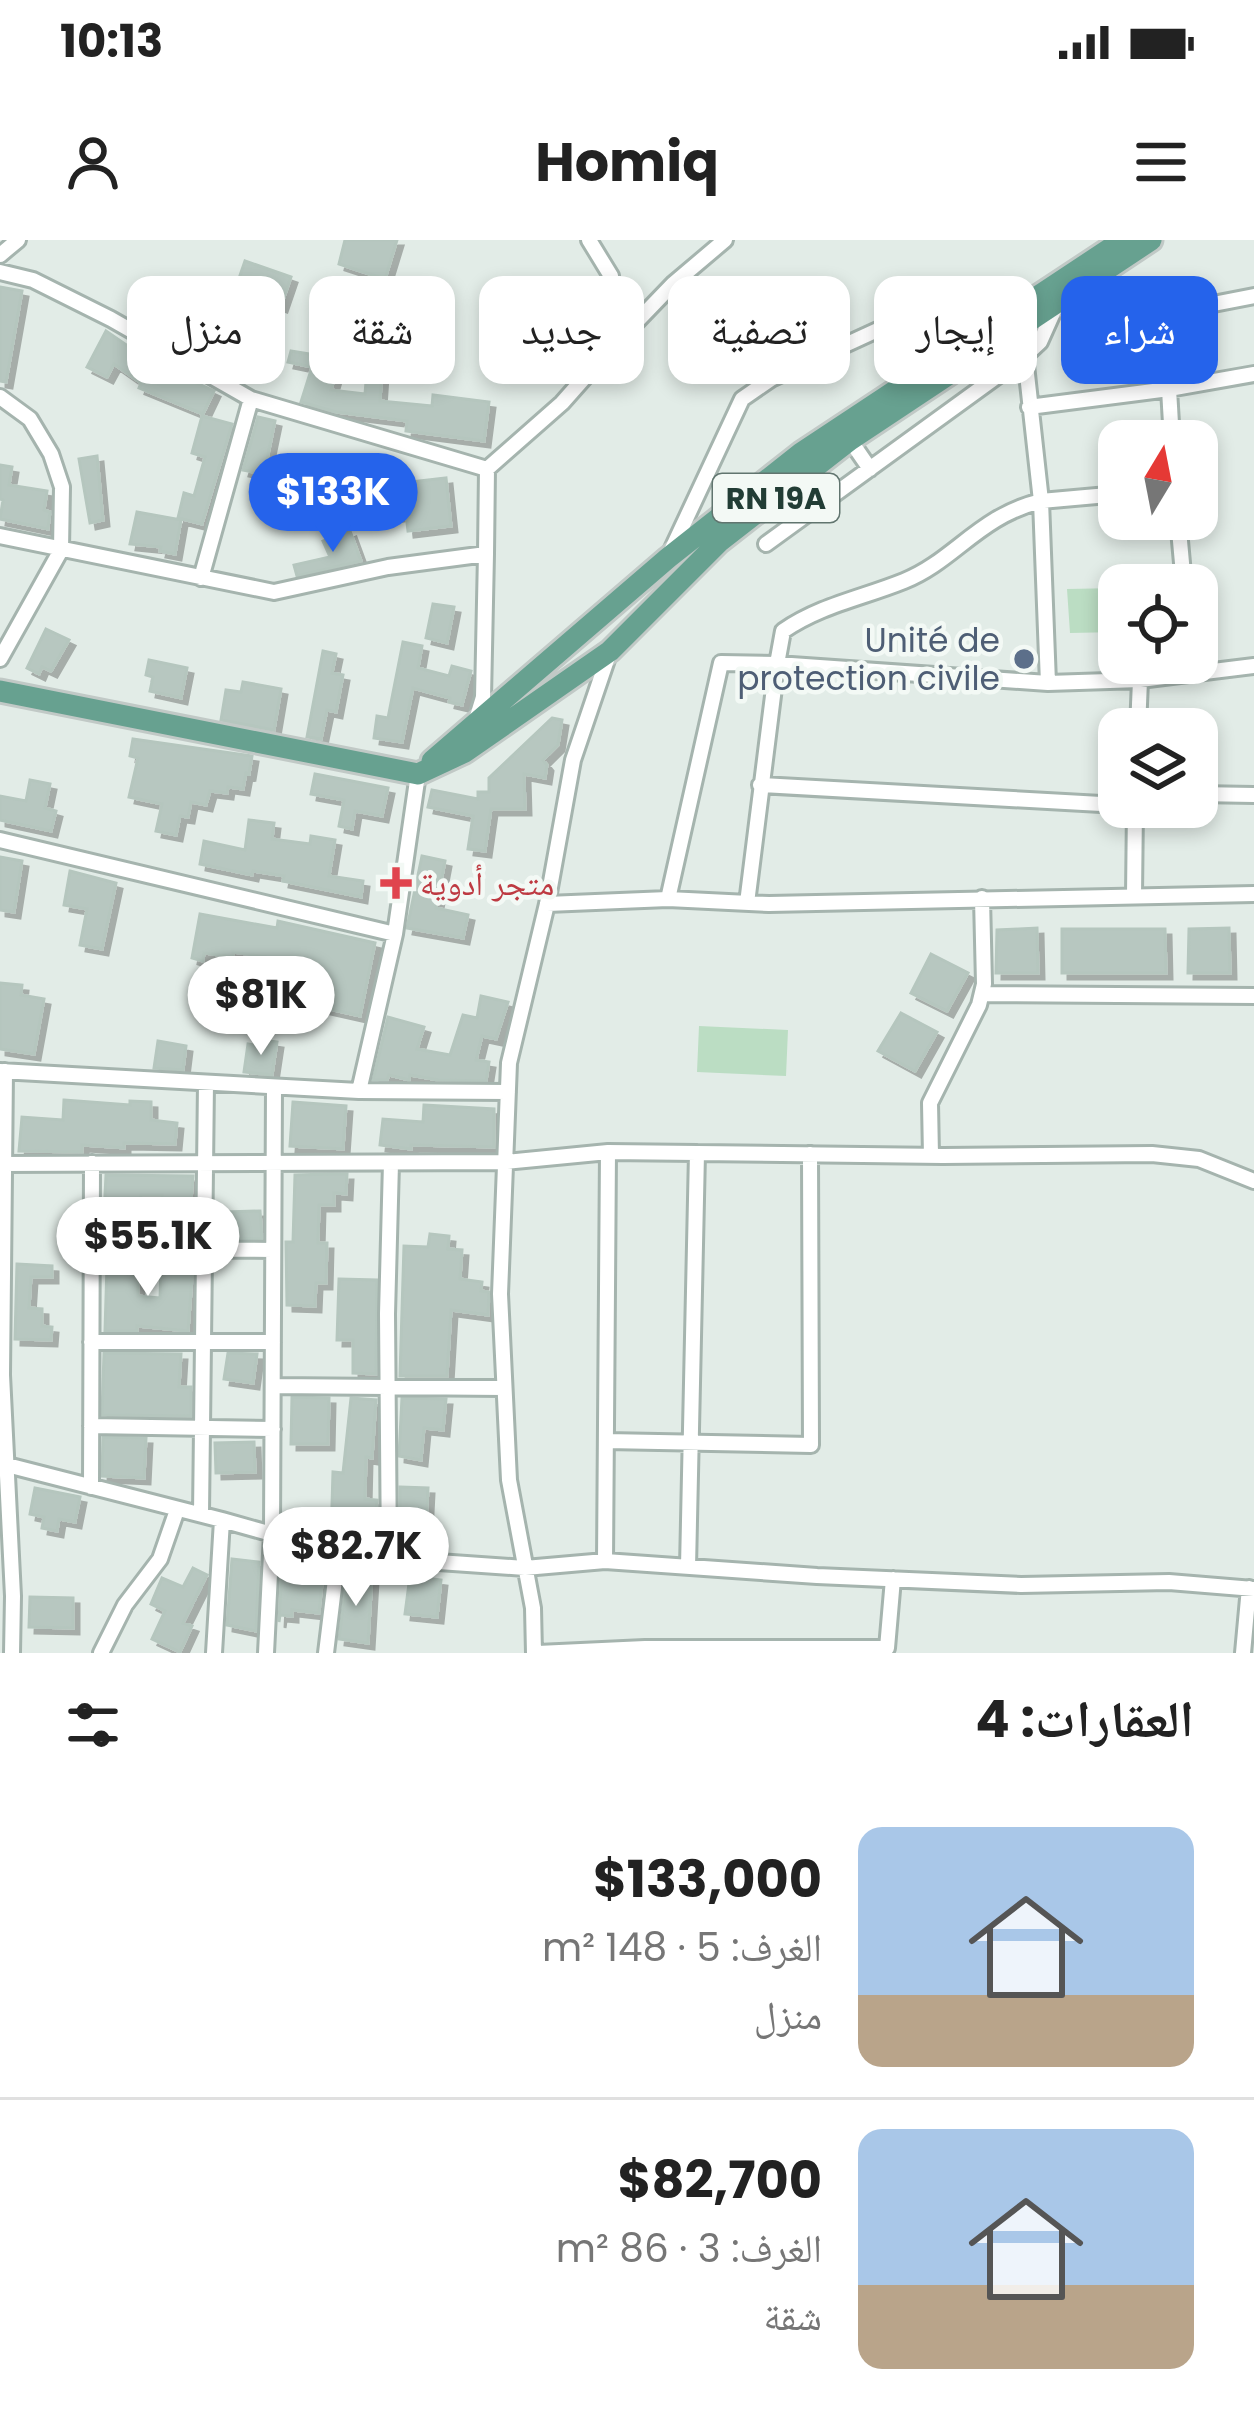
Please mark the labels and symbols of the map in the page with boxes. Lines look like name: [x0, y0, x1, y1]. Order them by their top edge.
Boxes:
north arrow: [1098, 420, 1218, 540]
pin: $133K: [249, 453, 417, 555]
road number: RN 19A: [713, 474, 839, 522]
place label: Unité de protection civile: [737, 617, 1000, 702]
marker: Unité de protection civile: [1011, 646, 1037, 672]
place label: متجر أدوية: [420, 860, 554, 907]
marker: متجر أدوية: [383, 870, 409, 896]
pin: $81K: [190, 956, 332, 1058]
pin: $55.1K: [50, 1197, 246, 1299]
pin: $82.7K: [258, 1507, 454, 1609]

